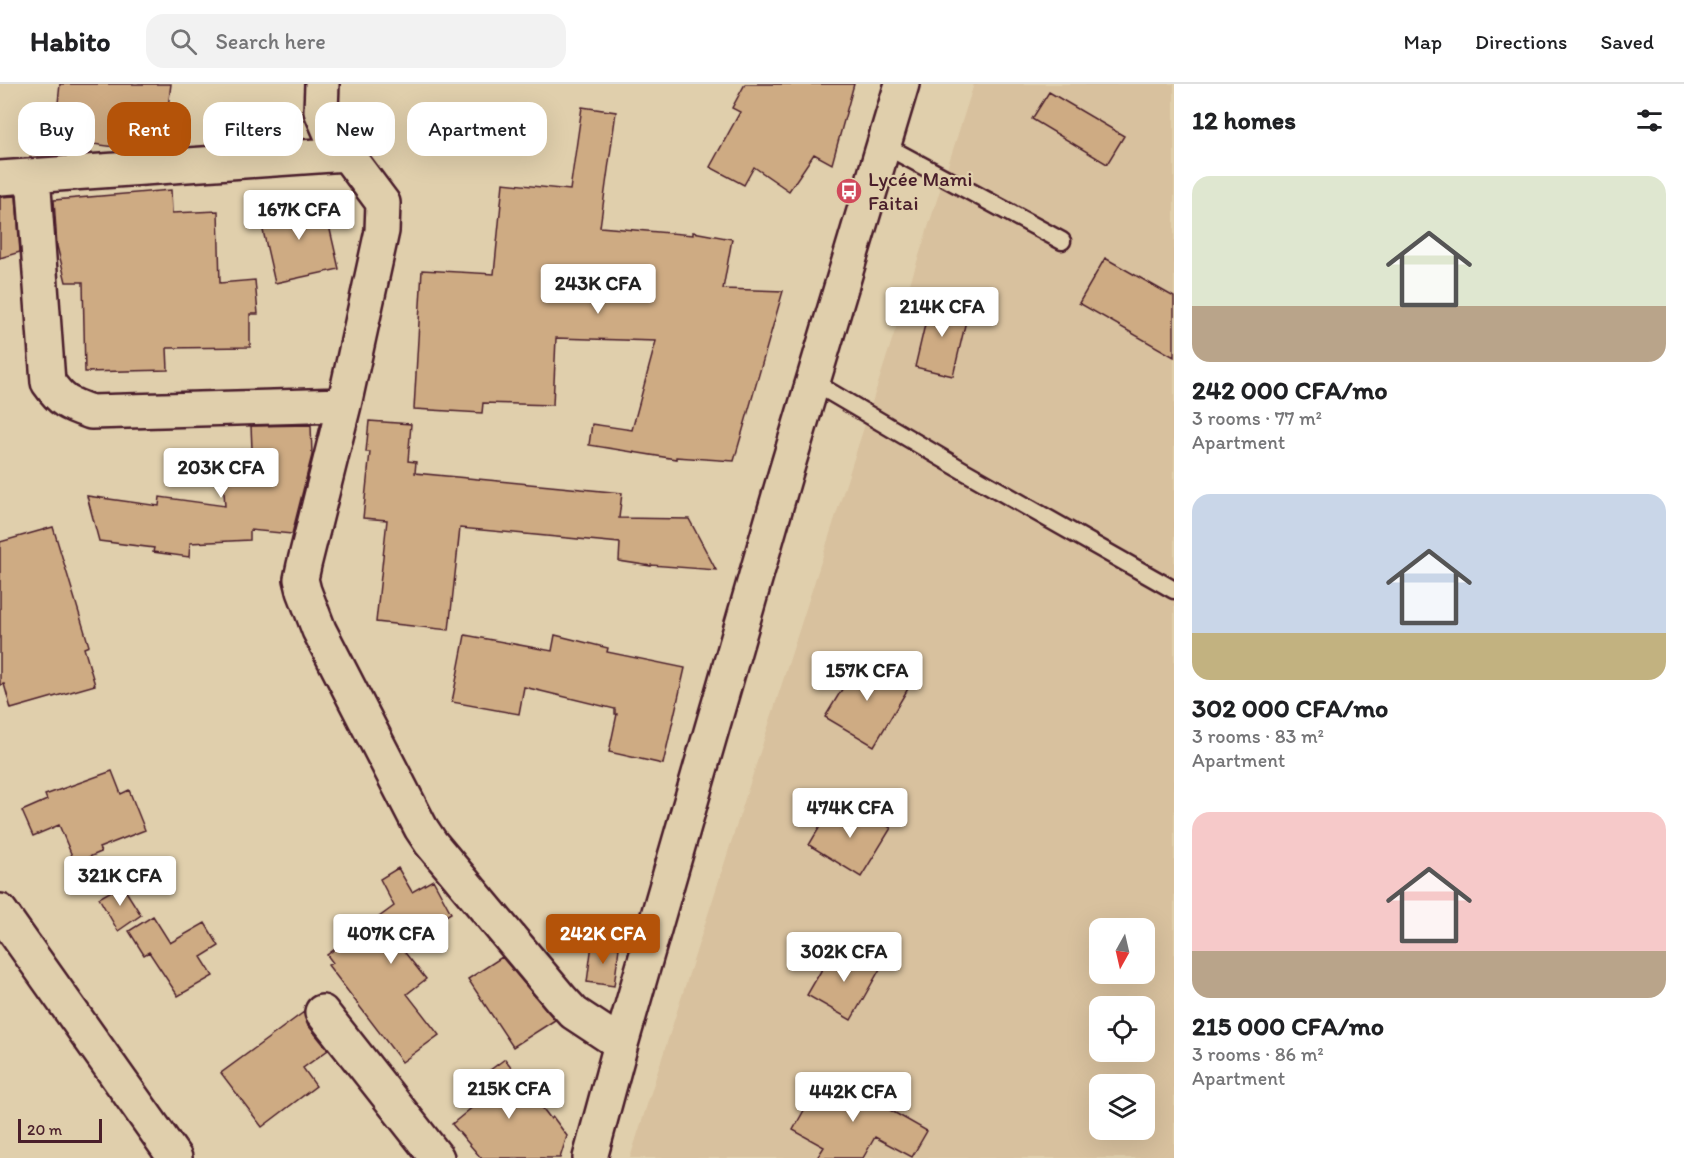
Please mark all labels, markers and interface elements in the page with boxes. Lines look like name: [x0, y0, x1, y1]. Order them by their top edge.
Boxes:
search box: [146, 14, 566, 68]
text: Habito: [30, 24, 110, 58]
icon: search: [167, 25, 200, 58]
text: Search here: [215, 28, 326, 55]
text: Map: [1404, 29, 1442, 54]
text: Directions: [1475, 29, 1567, 54]
text: Saved: [1600, 29, 1654, 54]
chip: Buy: [18, 102, 95, 156]
chip: Rent: [107, 102, 191, 156]
chip: Filters: [203, 102, 303, 156]
chip: New: [315, 102, 395, 156]
chip: Apartment: [407, 102, 547, 156]
text: 12 homes: [1192, 104, 1296, 136]
icon: filters: [1633, 104, 1666, 137]
place label: Lycée Mami Faitai: [868, 166, 973, 215]
bus stop icon: Lycée Mami Faitai: [834, 176, 864, 206]
pin: 167K CFA: [237, 190, 361, 241]
text: 167K CFA: [258, 197, 340, 221]
icon: home: [1375, 215, 1483, 323]
pin: 243K CFA: [536, 264, 660, 315]
text: 243K CFA: [555, 271, 641, 295]
pin: 214K CFA: [880, 287, 1004, 338]
text: 214K CFA: [900, 294, 984, 318]
text: 242 000 CFA/mo: [1192, 374, 1388, 406]
text: 3 rooms · 77 m²: [1192, 406, 1322, 430]
text: Apartment: [1192, 430, 1285, 454]
pin: 203K CFA: [159, 448, 283, 499]
text: 203K CFA: [178, 455, 264, 479]
icon: home: [1375, 533, 1483, 641]
pin: 157K CFA: [805, 651, 929, 702]
text: 157K CFA: [826, 658, 908, 682]
text: 302 000 CFA/mo: [1192, 692, 1388, 724]
text: 3 rooms · 83 m²: [1192, 724, 1324, 748]
text: Apartment: [1192, 748, 1285, 772]
pin: 474K CFA: [788, 788, 912, 839]
text: 474K CFA: [806, 795, 894, 819]
icon: home: [1375, 851, 1483, 959]
pin: 321K CFA: [58, 856, 182, 907]
text: 321K CFA: [78, 863, 162, 887]
pin: 407K CFA: [329, 914, 453, 965]
pin: 242K CFA: [541, 914, 665, 965]
north arrow: [1089, 918, 1155, 984]
map controls: [1089, 918, 1155, 1140]
text: 407K CFA: [347, 921, 435, 945]
text: 242K CFA: [560, 921, 646, 945]
pin: 302K CFA: [782, 932, 906, 983]
text: 302K CFA: [801, 939, 887, 963]
button: locate: [1089, 996, 1155, 1062]
text: 215 000 CFA/mo: [1192, 1010, 1384, 1042]
text: 3 rooms · 86 m²: [1192, 1042, 1324, 1066]
text: Apartment: [1192, 1066, 1285, 1090]
pin: 215K CFA: [447, 1069, 571, 1120]
pin: 442K CFA: [791, 1072, 915, 1123]
button: layers: [1089, 1074, 1155, 1140]
text: 215K CFA: [467, 1076, 551, 1100]
text: 442K CFA: [809, 1079, 897, 1103]
scale bar: [18, 1116, 102, 1144]
text: 20 m: [27, 1120, 62, 1139]

